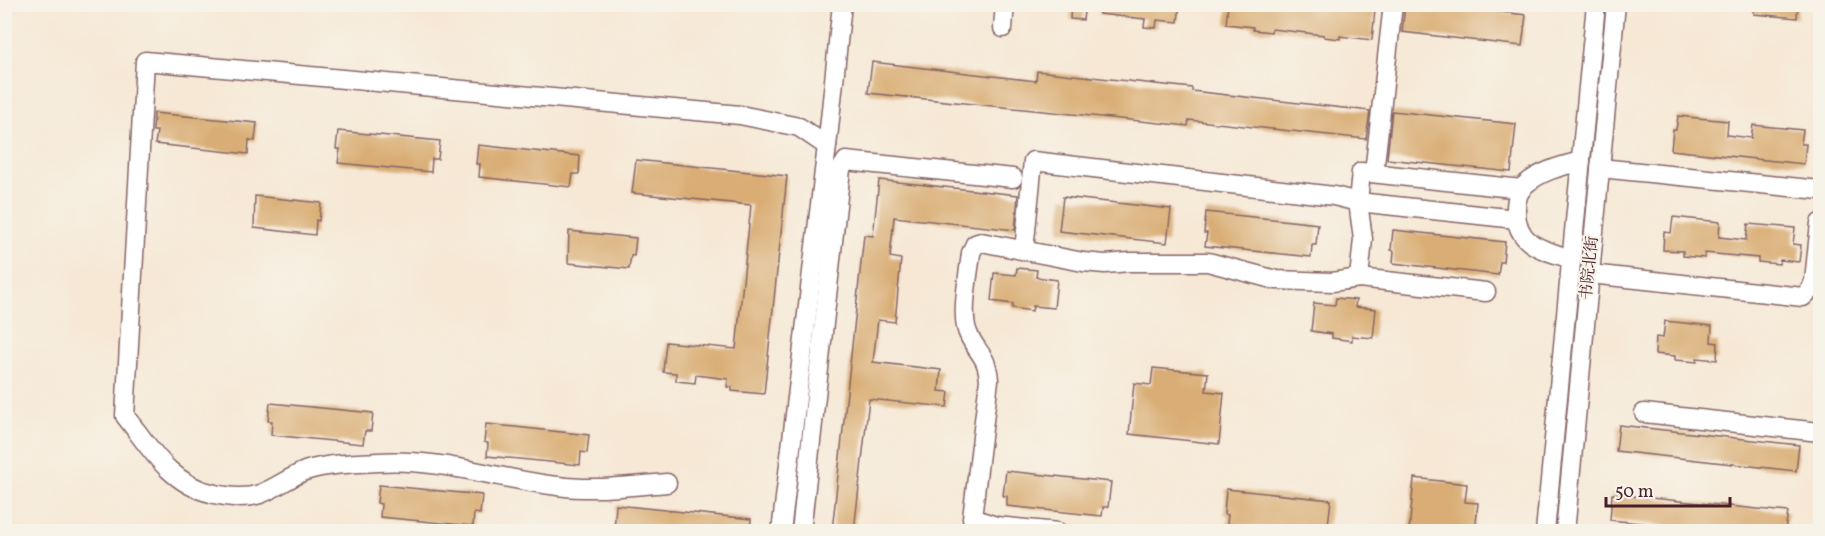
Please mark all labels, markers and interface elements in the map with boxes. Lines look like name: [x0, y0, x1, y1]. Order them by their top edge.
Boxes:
street label: 书院北街: [1576, 235, 1604, 301]
scale bar: [1606, 470, 1730, 508]
text: 50 m: [1615, 480, 1654, 505]

